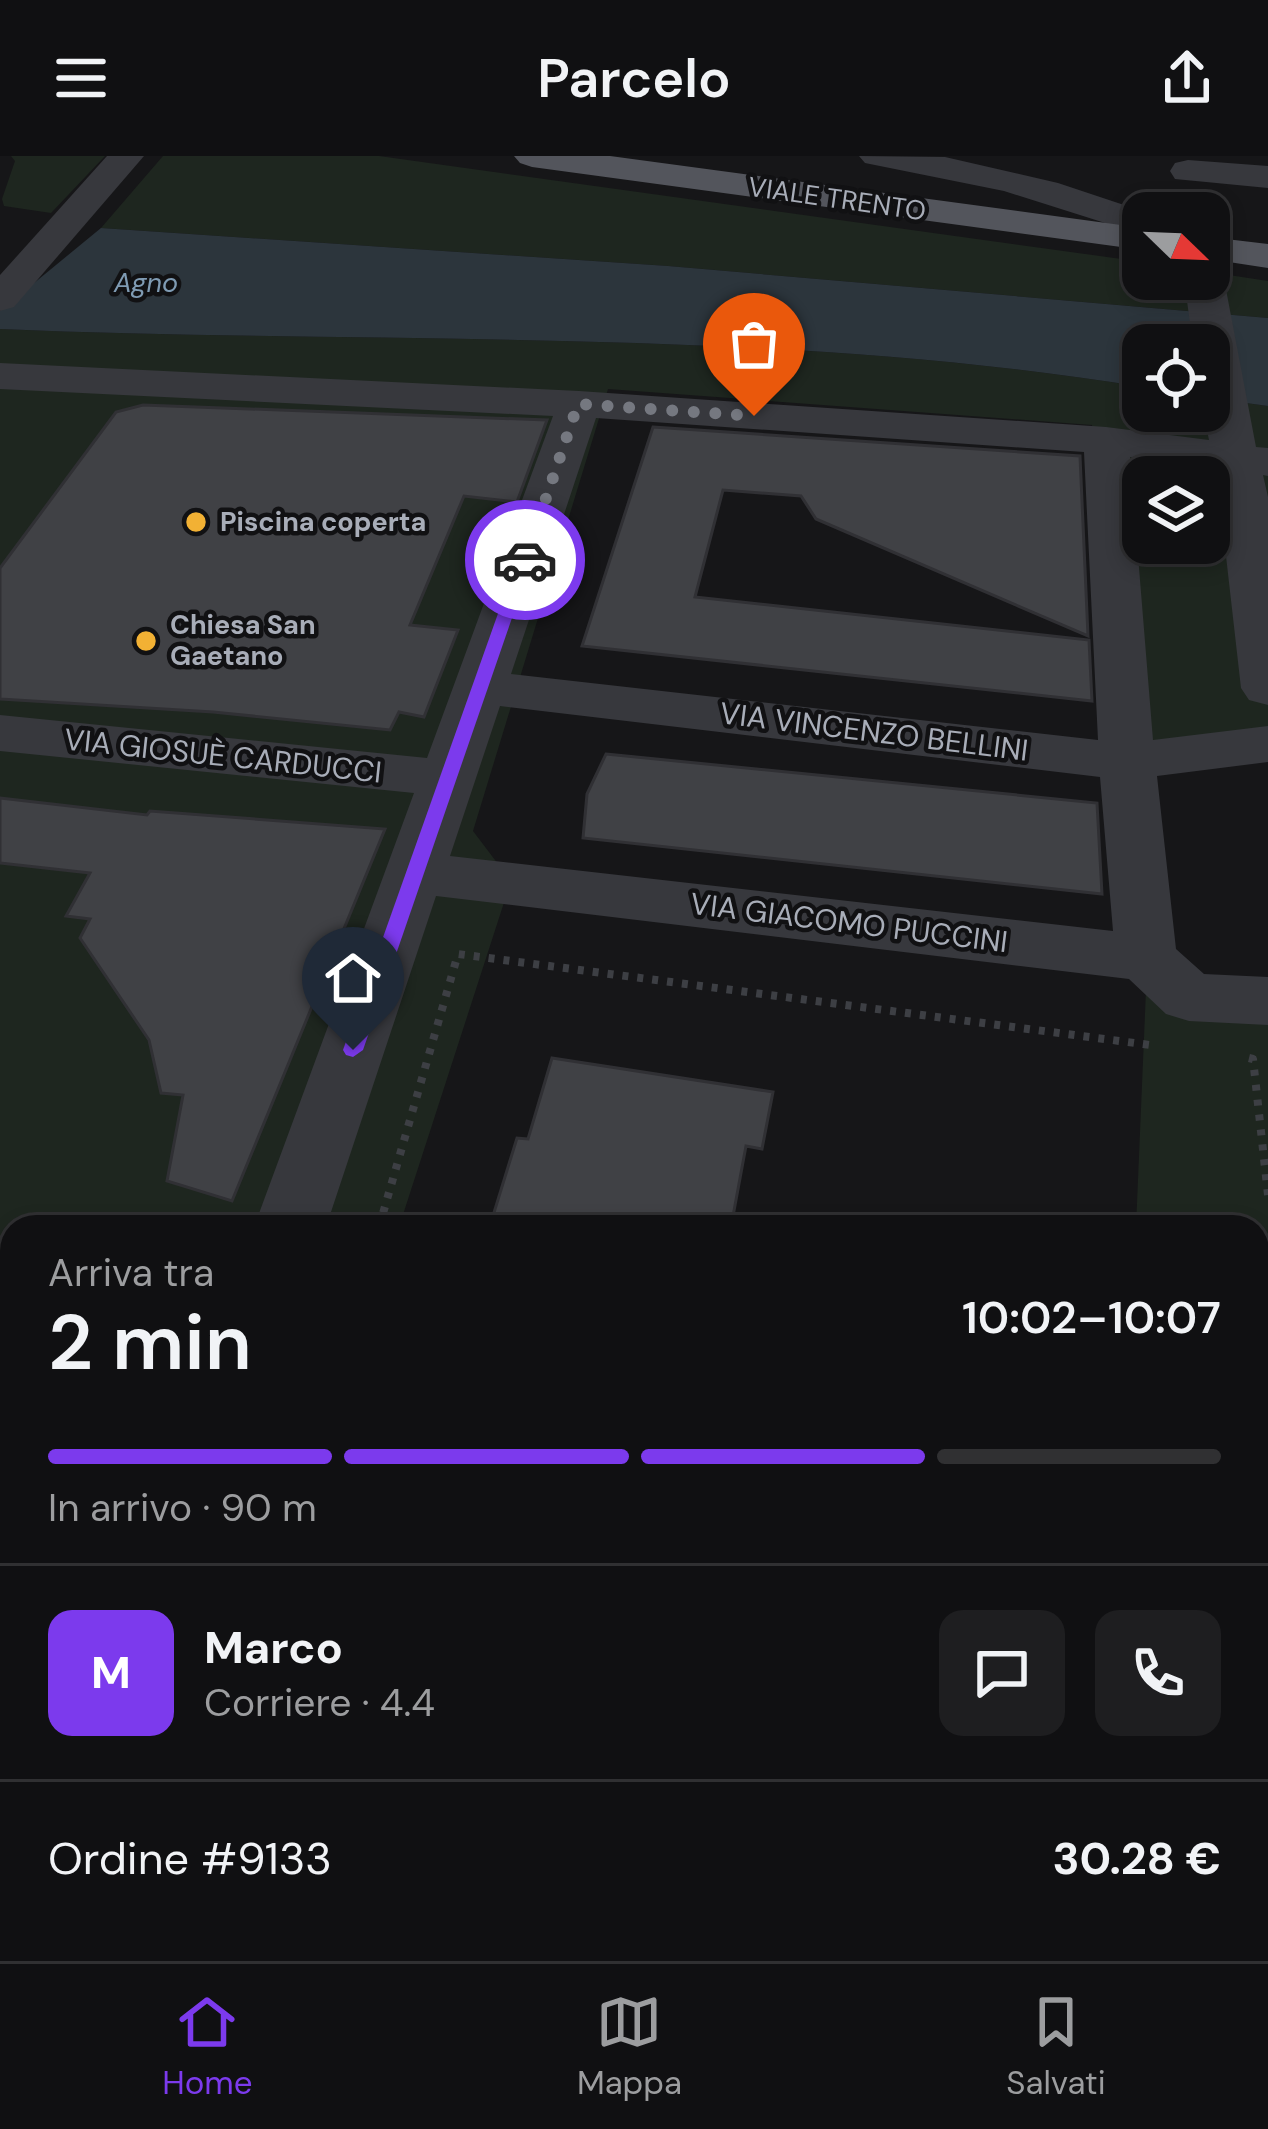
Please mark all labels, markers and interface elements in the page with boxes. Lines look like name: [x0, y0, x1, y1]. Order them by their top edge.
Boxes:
text: Parcelo: [537, 43, 731, 114]
icon: menu: [48, 45, 114, 111]
icon: share: [1154, 45, 1220, 111]
street label: VIALE TRENTO: [746, 169, 928, 228]
north arrow: [1122, 192, 1230, 300]
map controls: [1122, 192, 1230, 564]
water label: Agno: [113, 265, 178, 300]
pin: [703, 293, 805, 416]
icon: bag: [721, 311, 787, 377]
button: locate: [1122, 324, 1230, 432]
button: layers: [1122, 456, 1230, 564]
courier: [465, 500, 585, 620]
place label: Piscina coperta: [220, 504, 426, 539]
marker: Piscina coperta: [183, 509, 209, 535]
icon: car: [492, 527, 558, 593]
place label: Chiesa San Gaetano: [170, 607, 316, 673]
marker: Chiesa San Gaetano: [133, 628, 159, 654]
street label: VIA VINCENZO BELLINI: [718, 693, 1030, 770]
street label: VIA GIOSUÈ CARDUCCI: [62, 719, 384, 792]
street label: VIA GIACOMO PUCCINI: [688, 884, 1010, 961]
pin: [302, 927, 404, 1050]
icon: home: [320, 945, 386, 1011]
text: Arriva tra: [48, 1247, 214, 1298]
text: 10:02–10:07: [962, 1288, 1221, 1347]
text: 2 min: [48, 1292, 252, 1393]
text: In arrivo · 90 m: [48, 1482, 317, 1533]
button: chat: [939, 1610, 1065, 1736]
button: phone: [1095, 1610, 1221, 1736]
text: Marco: [204, 1618, 343, 1677]
text: M: [91, 1643, 131, 1702]
text: Corriere · 4.4: [204, 1677, 435, 1728]
text: Ordine #9133: [48, 1829, 332, 1888]
text: 30.28 €: [1052, 1829, 1221, 1888]
tab: Home: [162, 1989, 252, 2104]
tab: Mappa: [577, 1989, 682, 2104]
tab: Salvati: [1006, 1989, 1106, 2104]

